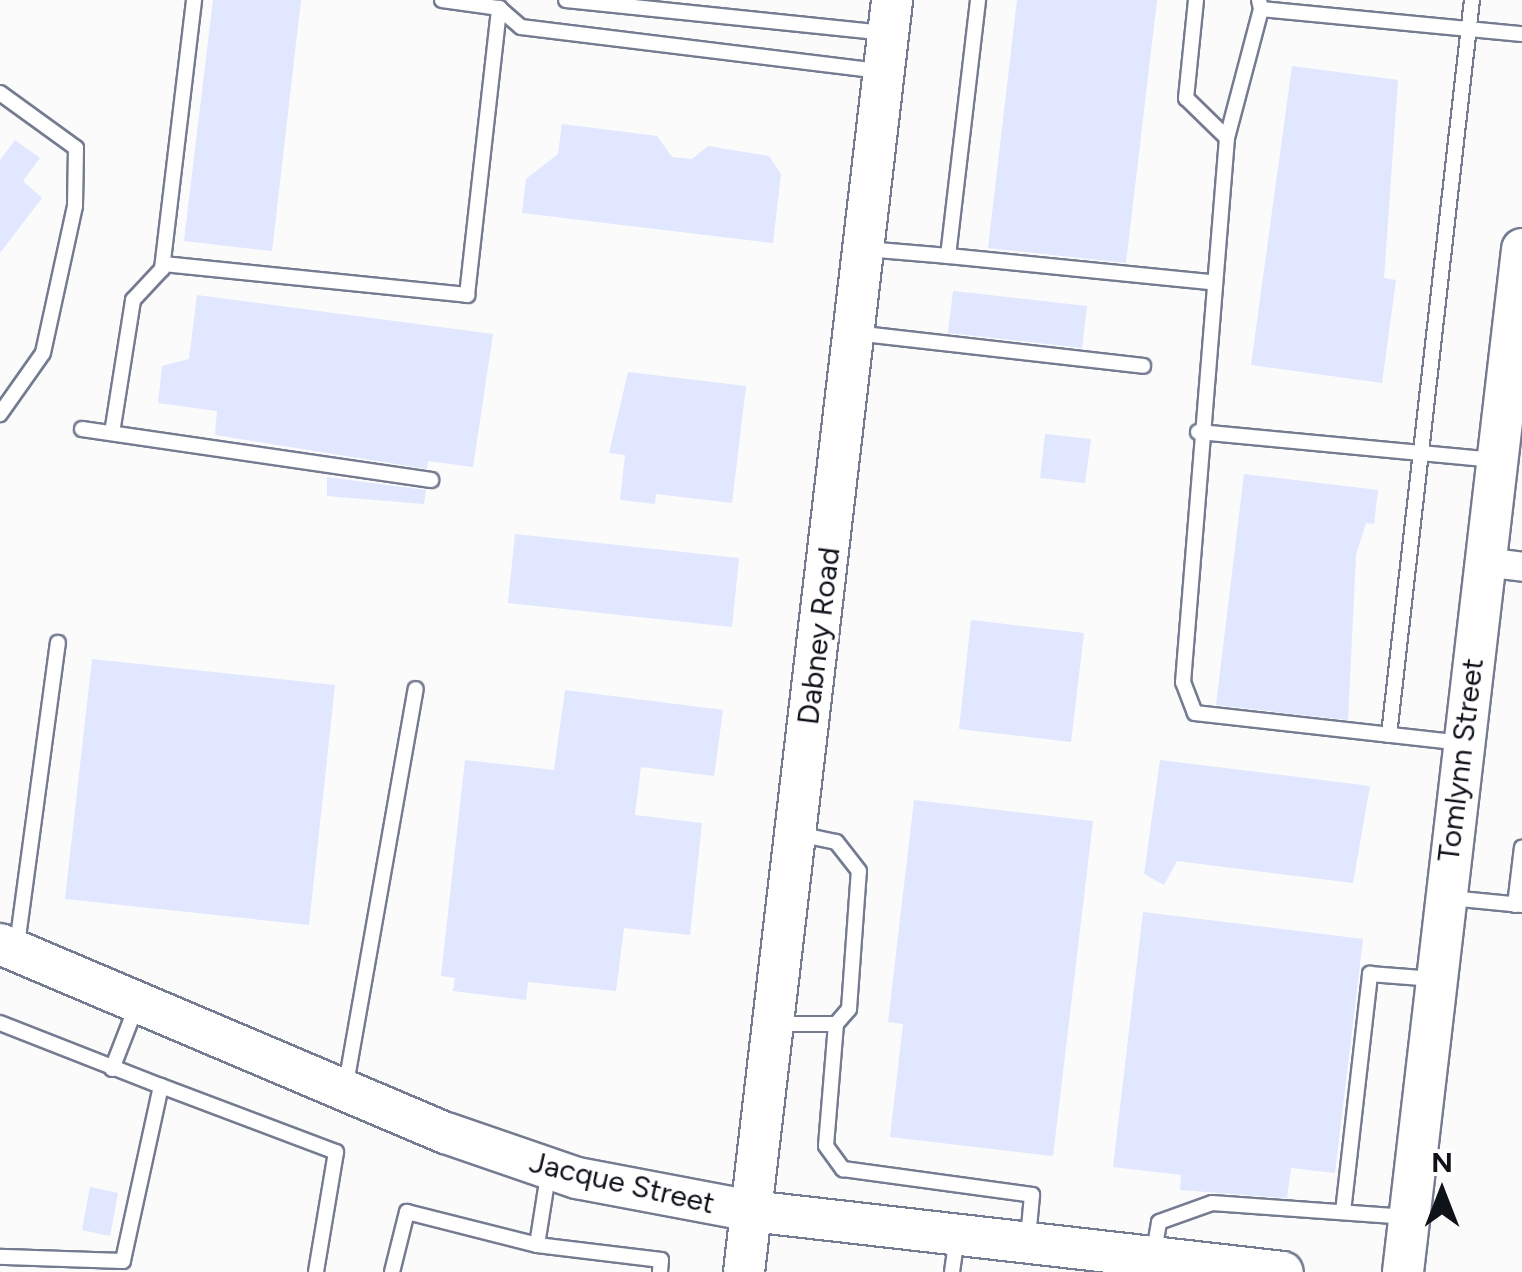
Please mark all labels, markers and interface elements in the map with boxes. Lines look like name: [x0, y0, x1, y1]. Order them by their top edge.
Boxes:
street label: Dabney Road: [790, 545, 848, 727]
street label: Tomlynn Street: [1431, 656, 1491, 864]
north arrow: [1392, 1142, 1492, 1242]
street label: Jacque Street: [526, 1144, 718, 1222]
text: N: [1431, 1145, 1453, 1179]

